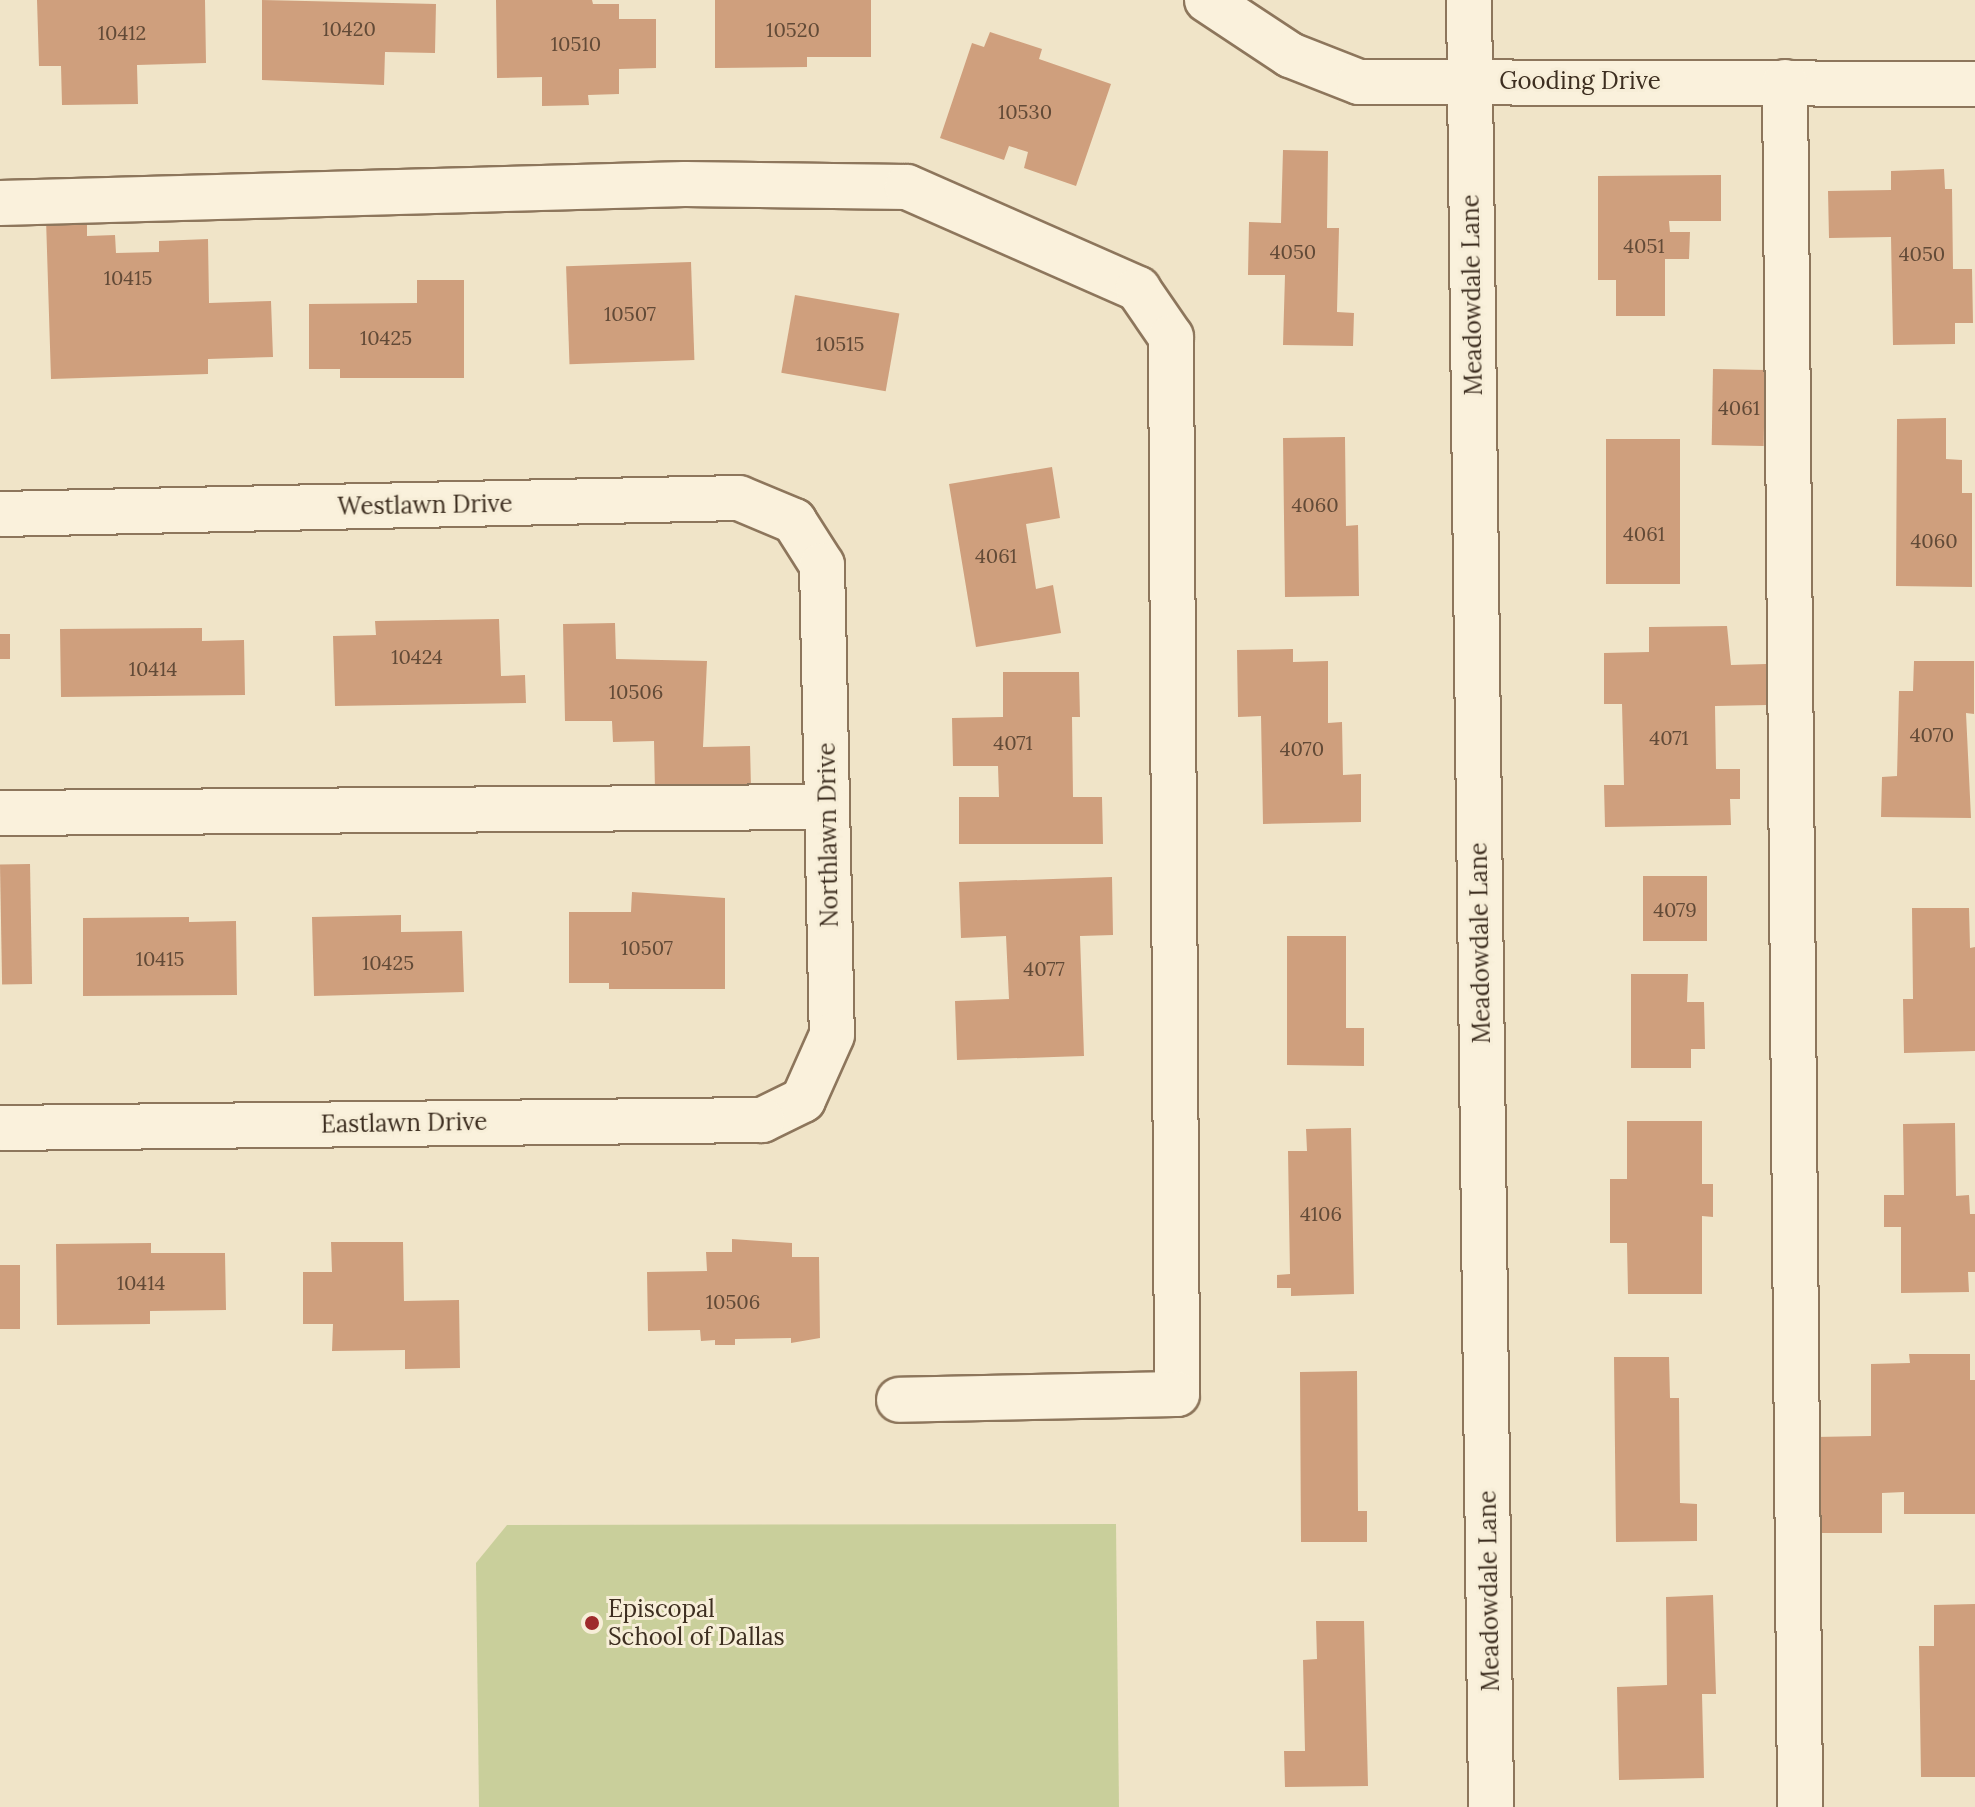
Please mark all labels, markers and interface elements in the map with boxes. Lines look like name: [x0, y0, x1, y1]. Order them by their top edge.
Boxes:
house number: 10420: [322, 16, 376, 40]
house number: 10520: [766, 17, 820, 41]
house number: 10412: [98, 20, 146, 44]
house number: 10510: [551, 31, 601, 55]
street label: Gooding Drive: [1499, 67, 1661, 95]
house number: 10530: [998, 99, 1052, 123]
street label: Meadowdale Lane: [1456, 194, 1488, 396]
house number: 4051: [1623, 233, 1665, 257]
house number: 4050: [1270, 239, 1316, 263]
house number: 4050: [1899, 241, 1945, 265]
house number: 10415: [104, 265, 152, 289]
house number: 10507: [604, 301, 656, 325]
house number: 10425: [360, 325, 412, 349]
house number: 10515: [816, 331, 864, 355]
house number: 4061: [1718, 395, 1760, 419]
street label: Westlawn Drive: [337, 489, 513, 521]
house number: 4060: [1291, 492, 1339, 516]
house number: 4061: [1623, 521, 1665, 545]
house number: 4060: [1910, 528, 1958, 552]
house number: 4061: [975, 543, 1017, 567]
house number: 10424: [391, 644, 443, 668]
house number: 10414: [129, 656, 177, 680]
house number: 10506: [609, 679, 663, 703]
house number: 4070: [1910, 722, 1954, 746]
house number: 4071: [1649, 725, 1689, 749]
house number: 4071: [993, 730, 1033, 754]
house number: 4070: [1280, 736, 1324, 760]
street label: Northlawn Drive: [812, 742, 844, 928]
street label: Meadowdale Lane: [1464, 842, 1496, 1044]
house number: 4079: [1653, 897, 1697, 921]
house number: 10507: [621, 935, 673, 959]
house number: 10415: [136, 946, 184, 970]
house number: 10425: [362, 950, 414, 974]
house number: 4077: [1023, 956, 1065, 980]
street label: Eastlawn Drive: [321, 1107, 487, 1139]
house number: 4106: [1300, 1201, 1342, 1225]
house number: 10414: [117, 1270, 165, 1294]
house number: 10506: [706, 1289, 760, 1313]
street label: Meadowdale Lane: [1473, 1490, 1505, 1692]
place label: Episcopal School of Dallas: [608, 1595, 785, 1651]
marker: Episcopal School of Dallas: [583, 1614, 601, 1632]

